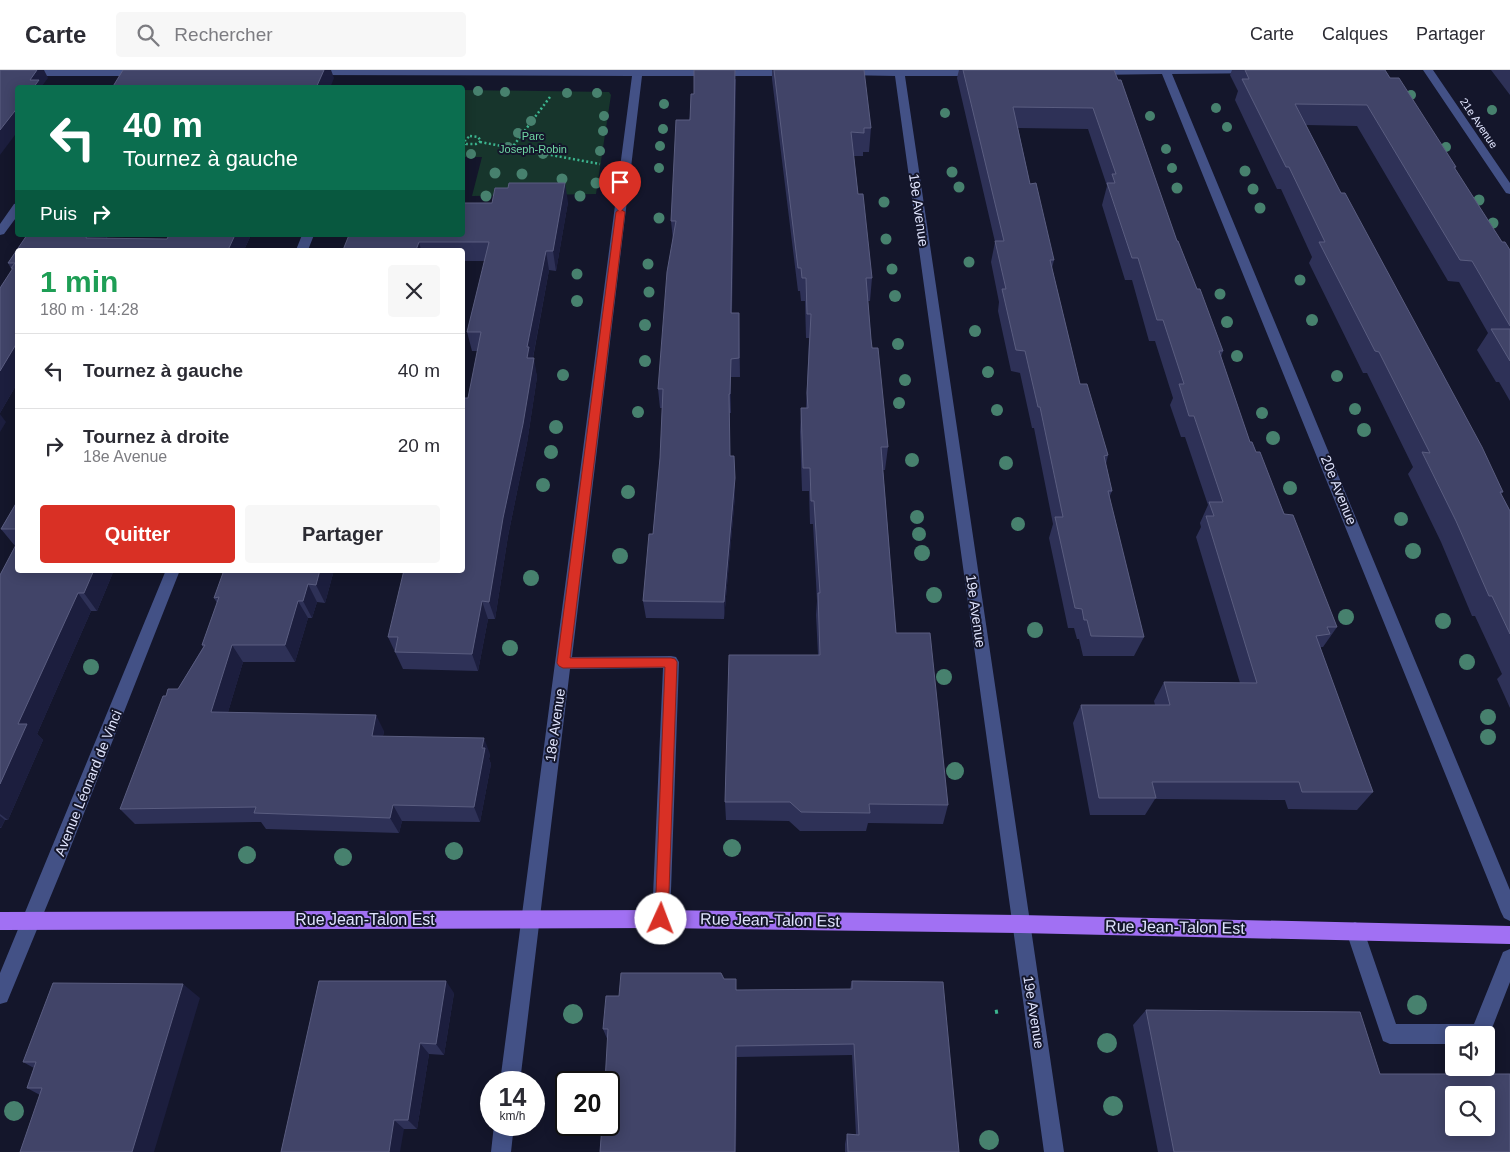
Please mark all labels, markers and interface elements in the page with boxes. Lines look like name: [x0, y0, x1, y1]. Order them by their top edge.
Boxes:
search box: [116, 12, 466, 57]
text: Carte: [25, 21, 86, 48]
icon: search: [134, 21, 162, 49]
text: Rechercher: [174, 24, 273, 45]
text: Carte: [1250, 24, 1294, 44]
text: Calques: [1322, 24, 1388, 44]
text: Partager: [1416, 24, 1485, 44]
street label: 21e Avenue: [1458, 96, 1500, 150]
icon: left: [40, 105, 105, 170]
text: 40 m: [123, 105, 203, 144]
park label: Parc Joseph-Robin: [499, 130, 567, 155]
text: Tournez à gauche: [123, 146, 298, 171]
pin: [599, 161, 641, 212]
icon: arrive: [606, 168, 634, 196]
street label: 19e Avenue: [906, 172, 932, 248]
icon: right: [87, 200, 115, 228]
text: Puis: [40, 203, 77, 224]
text: 1 min: [40, 265, 118, 298]
button: close: [388, 265, 440, 317]
text: 180 m · 14:28: [40, 301, 139, 318]
icon: left: [40, 357, 68, 385]
text: Tournez à gauche: [83, 360, 243, 381]
text: 40 m: [398, 360, 440, 381]
text: Tournez à droite: [83, 426, 229, 447]
icon: right: [40, 432, 68, 460]
text: 20 m: [398, 435, 440, 456]
text: 18e Avenue: [83, 448, 167, 465]
street label: 20e Avenue: [1318, 453, 1360, 527]
button: Quitter: [40, 505, 235, 563]
button: Partager: [245, 505, 440, 563]
street label: 19e Avenue: [963, 573, 989, 649]
street label: 18e Avenue: [542, 687, 568, 763]
street label: Avenue Léonard de Vinci: [51, 708, 125, 858]
position arrow: [634, 892, 686, 944]
street label: Rue Jean-Talon Est: [700, 910, 841, 930]
street label: Rue Jean-Talon Est: [295, 911, 435, 928]
street label: Rue Jean-Talon Est: [1105, 917, 1246, 937]
street label: 19e Avenue: [1020, 974, 1048, 1050]
map controls: [1445, 1026, 1495, 1136]
button: sound: [1445, 1026, 1495, 1076]
speed limit sign: 20: [555, 1071, 620, 1136]
text: 14: [499, 1083, 526, 1111]
button: search: [1445, 1086, 1495, 1136]
text: km/h: [499, 1109, 526, 1123]

